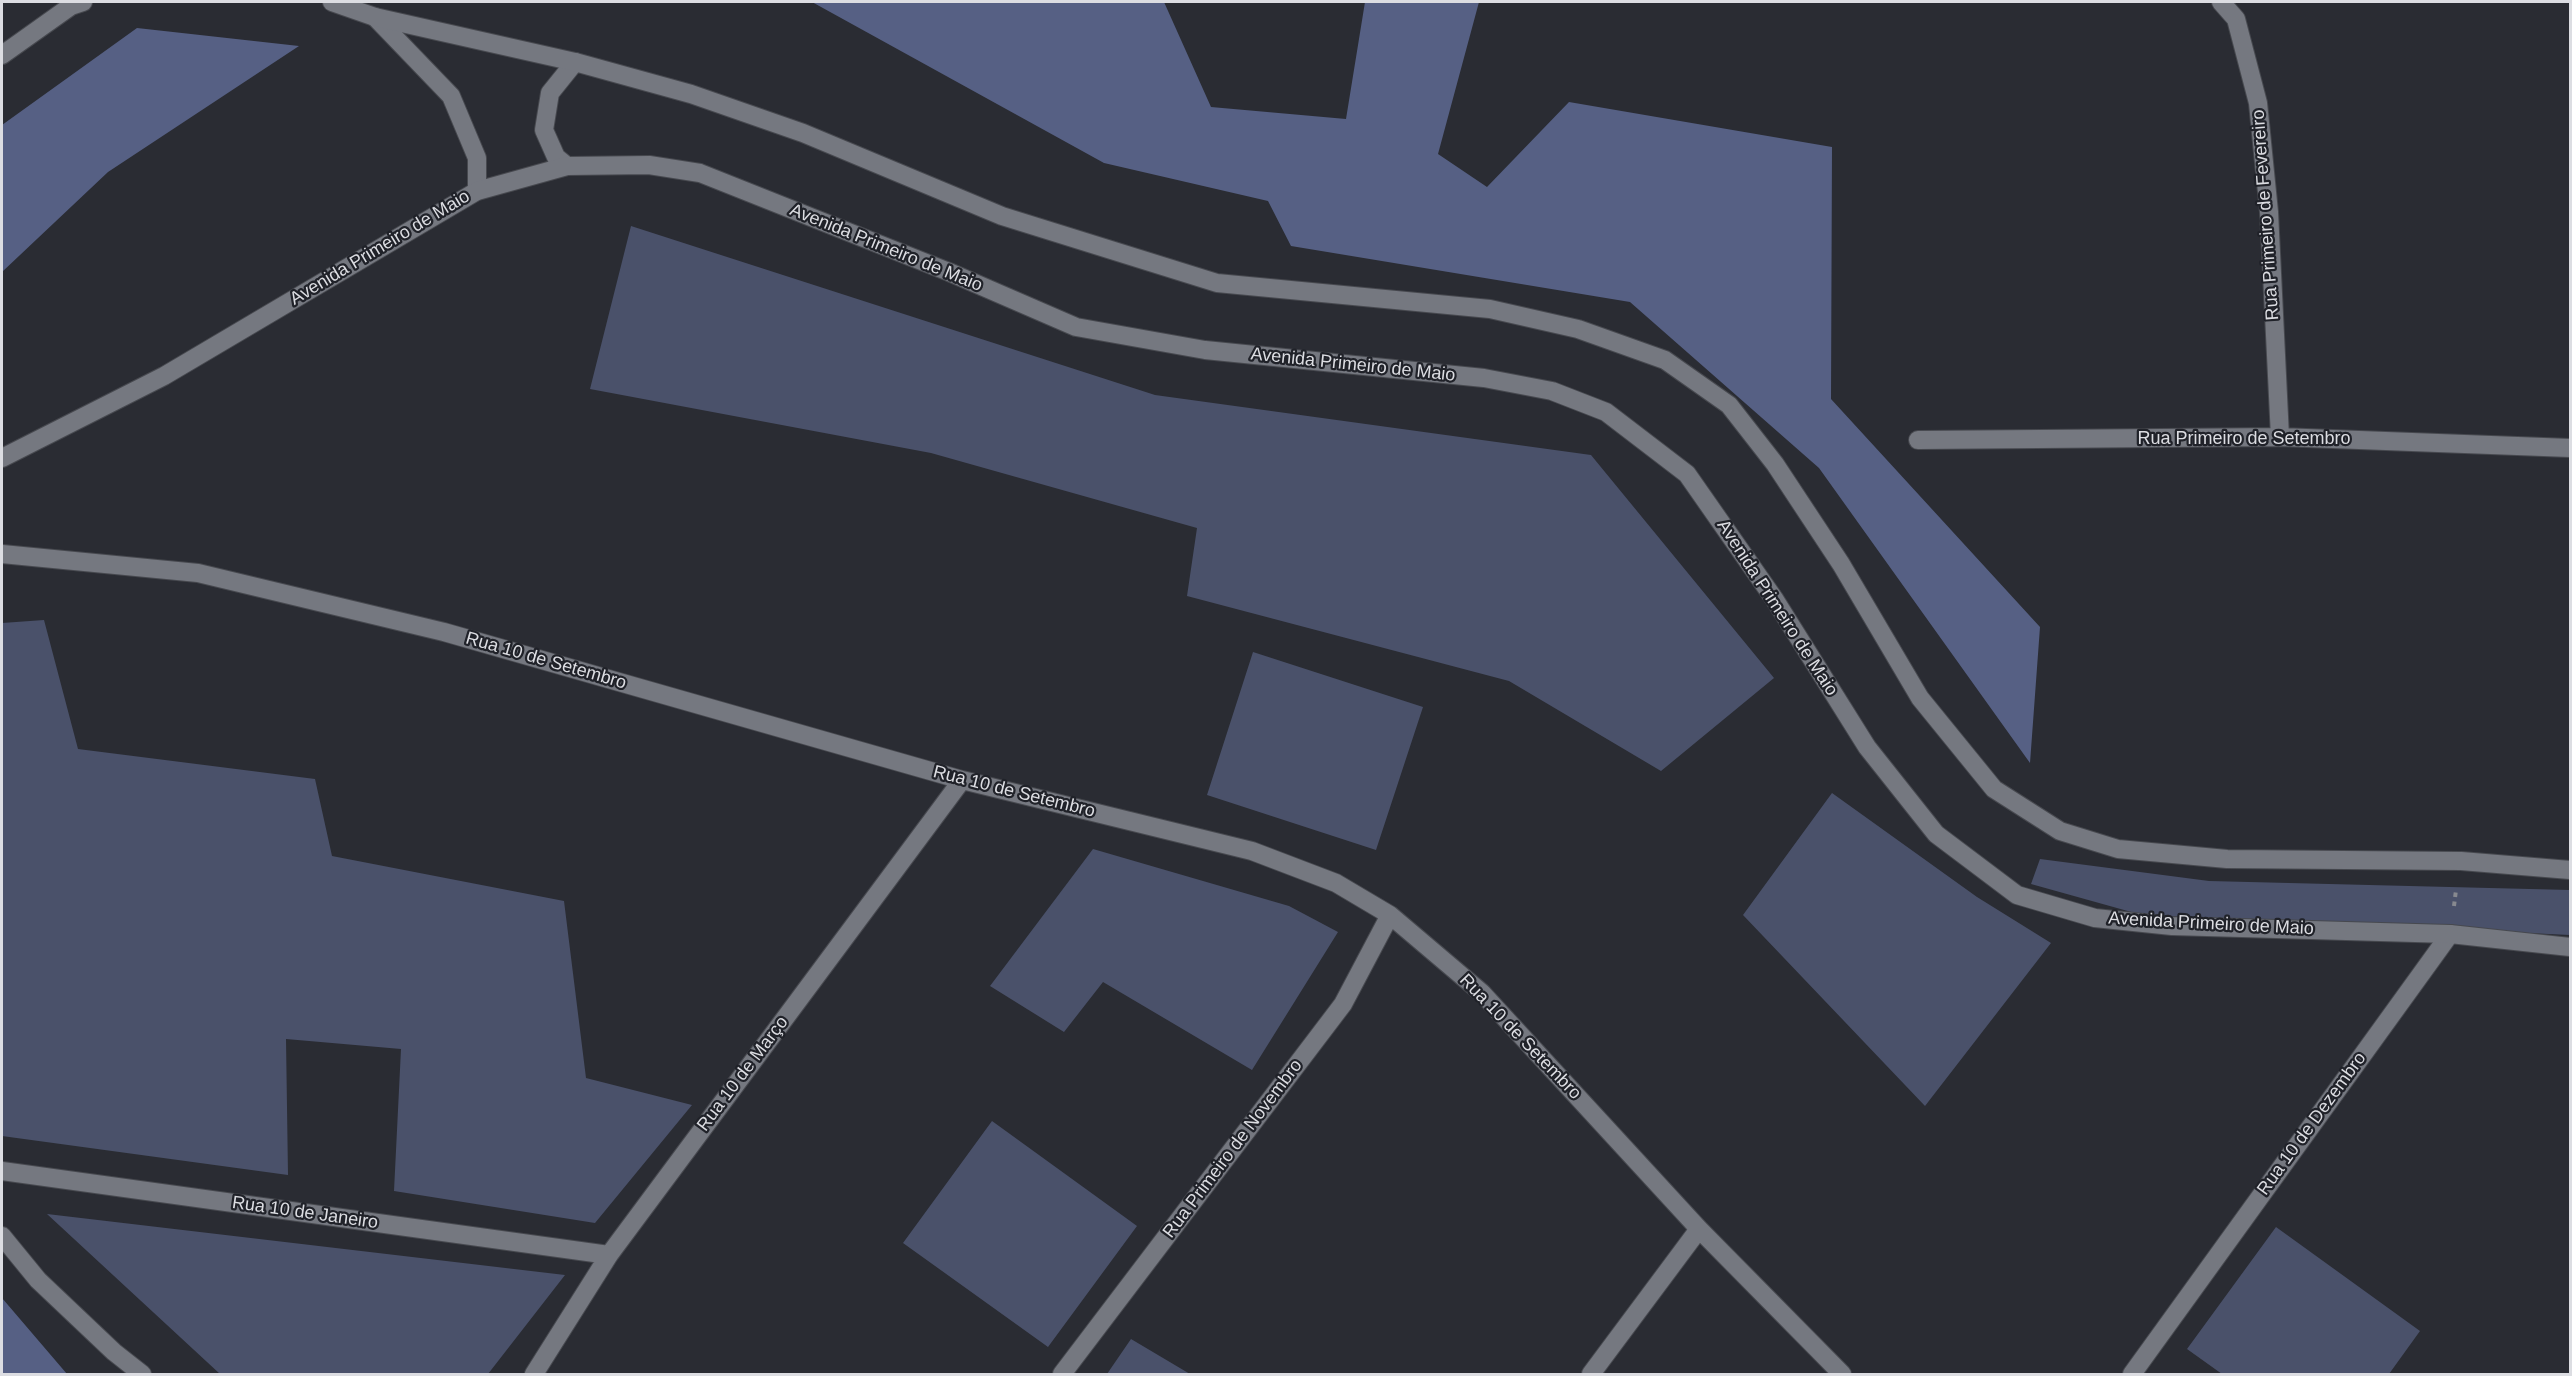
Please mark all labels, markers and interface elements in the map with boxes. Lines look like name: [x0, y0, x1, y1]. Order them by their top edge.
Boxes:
street label: Rua Primeiro de Fevereiro: [2248, 109, 2284, 321]
street label: Avenida Primeiro de Maio: [286, 186, 474, 310]
street label: Avenida Primeiro de Maio: [787, 199, 985, 297]
street label: Avenida Primeiro de Maio: [1250, 344, 1456, 386]
street label: Rua Primeiro de Setembro: [2137, 428, 2351, 450]
street label: Avenida Primeiro de Maio: [1712, 516, 1842, 700]
street label: Rua 10 de Setembro: [463, 628, 629, 694]
street label: Rua 10 de Setembro: [931, 761, 1097, 823]
street label: Avenida Primeiro de Maio: [2108, 908, 2314, 940]
street label: Rua 10 de Setembro: [1455, 970, 1585, 1104]
street label: Rua 10 de Março: [693, 1012, 793, 1136]
street label: Rua 10 de Dezembro: [2253, 1048, 2371, 1200]
street label: Rua Primeiro de Novembro: [1159, 1055, 1307, 1243]
street label: Rua 10 de Janeiro: [231, 1192, 379, 1234]

